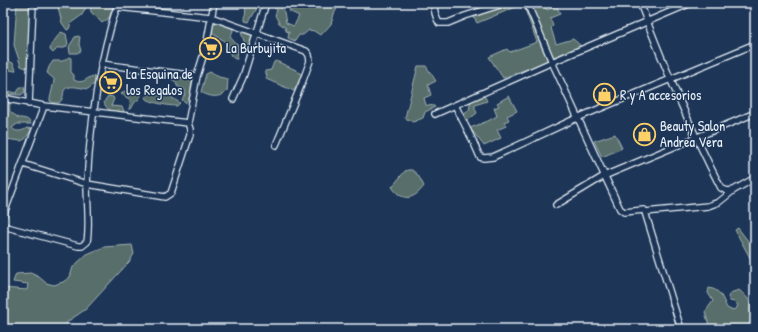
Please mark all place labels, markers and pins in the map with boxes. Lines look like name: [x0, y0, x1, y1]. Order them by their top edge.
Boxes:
supermarket icon: La Burbujita: [198, 35, 224, 61]
place label: La Burbujita: [226, 38, 287, 58]
place label: La Esquina de los Regalos: [126, 64, 193, 100]
supermarket icon: La Esquina de los Regalos: [97, 69, 123, 95]
shop icon: R y A accesorios: [592, 82, 618, 108]
place label: R y A accesorios: [620, 85, 701, 105]
place label: Beauty Salon Andrea Vera: [660, 116, 725, 151]
shop icon: Beauty Salon Andrea Vera: [631, 121, 657, 147]

